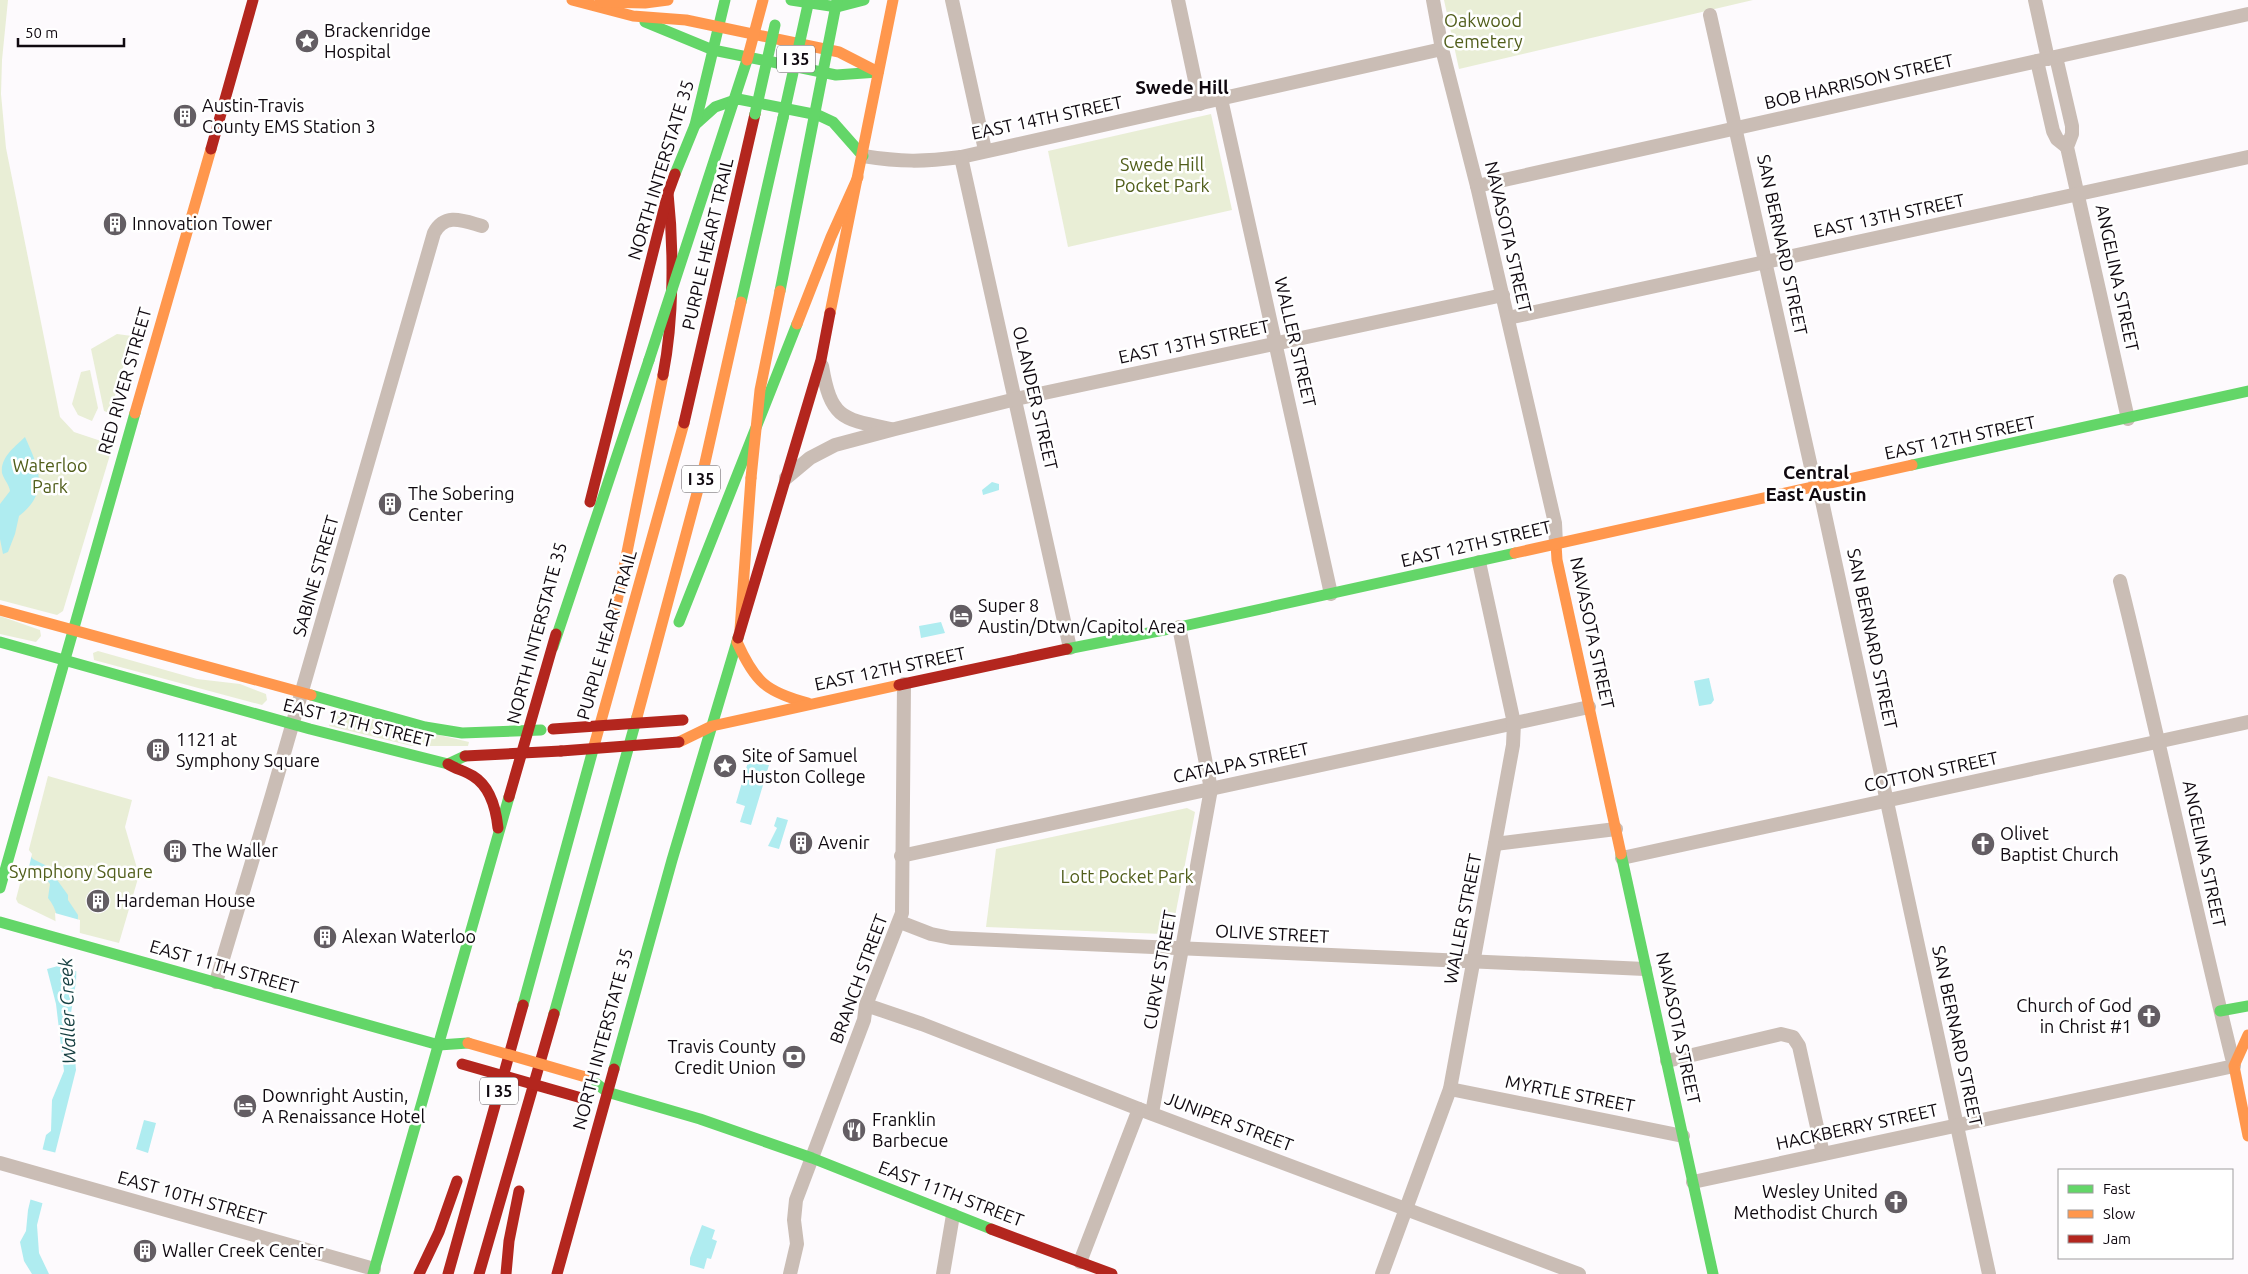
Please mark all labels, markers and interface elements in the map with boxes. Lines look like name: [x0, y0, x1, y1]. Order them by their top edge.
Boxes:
park label: Oakwood Cemetery: [1443, 10, 1523, 51]
scale bar: [18, 15, 124, 47]
place label: Brackenridge Hospital: [324, 20, 431, 61]
text: 50 m: [25, 24, 58, 41]
place icon: Brackenridge Hospital: [294, 28, 320, 54]
road number: I 35: [777, 46, 815, 72]
street label: BOB HARRISON STREET: [1762, 50, 1955, 113]
district label: Swede Hill: [1135, 76, 1229, 98]
street label: NORTH INTERSTATE 35: [623, 77, 697, 262]
street label: EAST 14TH STREET: [970, 91, 1124, 143]
place label: Austin-Travis County EMS Station 3: [202, 95, 376, 136]
building icon: Austin-Travis County EMS Station 3: [172, 103, 198, 129]
street label: SAN BERNARD STREET: [1754, 153, 1812, 337]
park label: Swede Hill Pocket Park: [1114, 154, 1210, 195]
street label: PURPLE HEART TRAIL: [678, 156, 737, 332]
street label: NAVASOTA STREET: [1482, 159, 1536, 314]
street label: EAST 13TH STREET: [1812, 189, 1966, 241]
street label: ANGELINA STREET: [2093, 202, 2143, 353]
building icon: Innovation Tower: [102, 211, 128, 237]
place label: Innovation Tower: [132, 213, 273, 233]
street label: WALLER STREET: [1271, 275, 1321, 409]
street label: RED RIVER STREET: [94, 305, 155, 456]
street label: EAST 13TH STREET: [1117, 315, 1271, 367]
street label: OLANDER STREET: [1010, 324, 1062, 472]
street label: EAST 12TH STREET: [1883, 411, 2037, 463]
park label: Waterloo Park: [12, 455, 88, 496]
district label: Central East Austin: [1765, 461, 1867, 505]
road number: I 35: [682, 466, 720, 492]
place label: The Sobering Center: [408, 483, 515, 524]
building icon: The Sobering Center: [377, 491, 403, 517]
street label: SABINE STREET: [288, 513, 342, 639]
street label: EAST 12TH STREET: [1399, 516, 1553, 570]
street label: NORTH INTERSTATE 35: [502, 540, 570, 726]
street label: SAN BERNARD STREET: [1844, 547, 1902, 731]
street label: PURPLE HEART TRAIL: [572, 548, 640, 722]
street label: NAVASOTA STREET: [1567, 555, 1619, 711]
place label: Super 8 Austin/Dtwn/Capitol Area: [978, 595, 1186, 636]
hotel icon: Super 8 Austin/Dtwn/Capitol Area: [948, 603, 974, 629]
street label: EAST 12TH STREET: [813, 642, 967, 694]
street label: EAST 12TH STREET: [281, 694, 435, 750]
place label: 1121 at Symphony Square: [176, 729, 320, 770]
building icon: 1121 at Symphony Square: [145, 737, 171, 763]
street label: CATALPA STREET: [1171, 738, 1311, 786]
place label: Site of Samuel Huston College: [742, 745, 866, 786]
street label: COTTON STREET: [1862, 747, 2000, 795]
place icon: Site of Samuel Huston College: [712, 753, 738, 779]
street label: ANGELINA STREET: [2180, 778, 2230, 929]
place label: Olivet Baptist Church: [2000, 823, 2119, 864]
building icon: Avenir: [788, 830, 814, 856]
church icon: Olivet Baptist Church: [1970, 831, 1996, 857]
place label: Avenir: [818, 832, 870, 852]
building icon: The Waller: [162, 838, 188, 864]
place label: The Waller: [192, 840, 278, 860]
street label: WALLER STREET: [1440, 852, 1484, 986]
park label: Symphony Square: [9, 861, 153, 881]
park label: Lott Pocket Park: [1060, 866, 1194, 886]
building icon: Hardeman House: [85, 888, 111, 914]
place label: Hardeman House: [116, 890, 255, 910]
street label: CURVE STREET: [1139, 909, 1179, 1031]
street label: BRANCH STREET: [825, 911, 891, 1046]
street label: OLIVE STREET: [1214, 920, 1330, 946]
building icon: Alexan Waterloo: [312, 924, 338, 950]
place label: Alexan Waterloo: [342, 926, 476, 946]
street label: EAST 11TH STREET: [148, 935, 301, 997]
street label: SAN BERNARD STREET: [1929, 944, 1987, 1128]
street label: NORTH INTERSTATE 35: [568, 946, 636, 1132]
street label: NAVASOTA STREET: [1653, 950, 1705, 1106]
water label: Waller Creek: [54, 957, 80, 1065]
place label: Church of God in Christ #1: [2016, 995, 2132, 1036]
church icon: Church of God in Christ #1: [2136, 1003, 2162, 1029]
place label: Travis County Credit Union: [668, 1036, 776, 1077]
bank icon: Travis County Credit Union: [781, 1044, 807, 1070]
street label: MYRTLE STREET: [1504, 1071, 1637, 1115]
road number: I 35: [480, 1078, 518, 1104]
place label: Downright Austin, A Renaissance Hotel: [262, 1085, 425, 1126]
street label: JUNIPER STREET: [1162, 1087, 1296, 1155]
hotel icon: Downright Austin, A Renaissance Hotel: [232, 1093, 258, 1119]
street label: HACKBERRY STREET: [1774, 1099, 1940, 1153]
place label: Franklin Barbecue: [872, 1109, 949, 1150]
restaurant icon: Franklin Barbecue: [841, 1117, 867, 1143]
street label: EAST 11TH STREET: [876, 1156, 1027, 1230]
street label: EAST 10TH STREET: [116, 1166, 269, 1228]
legend: [2058, 1169, 2233, 1259]
text: Fast: [2103, 1180, 2131, 1197]
place label: Wesley United Methodist Church: [1734, 1181, 1878, 1222]
church icon: Wesley United Methodist Church: [1883, 1189, 1909, 1215]
text: Slow: [2103, 1205, 2136, 1222]
text: Jam: [2103, 1230, 2131, 1247]
building icon: Waller Creek Center: [132, 1238, 158, 1264]
place label: Waller Creek Center: [162, 1240, 324, 1260]

